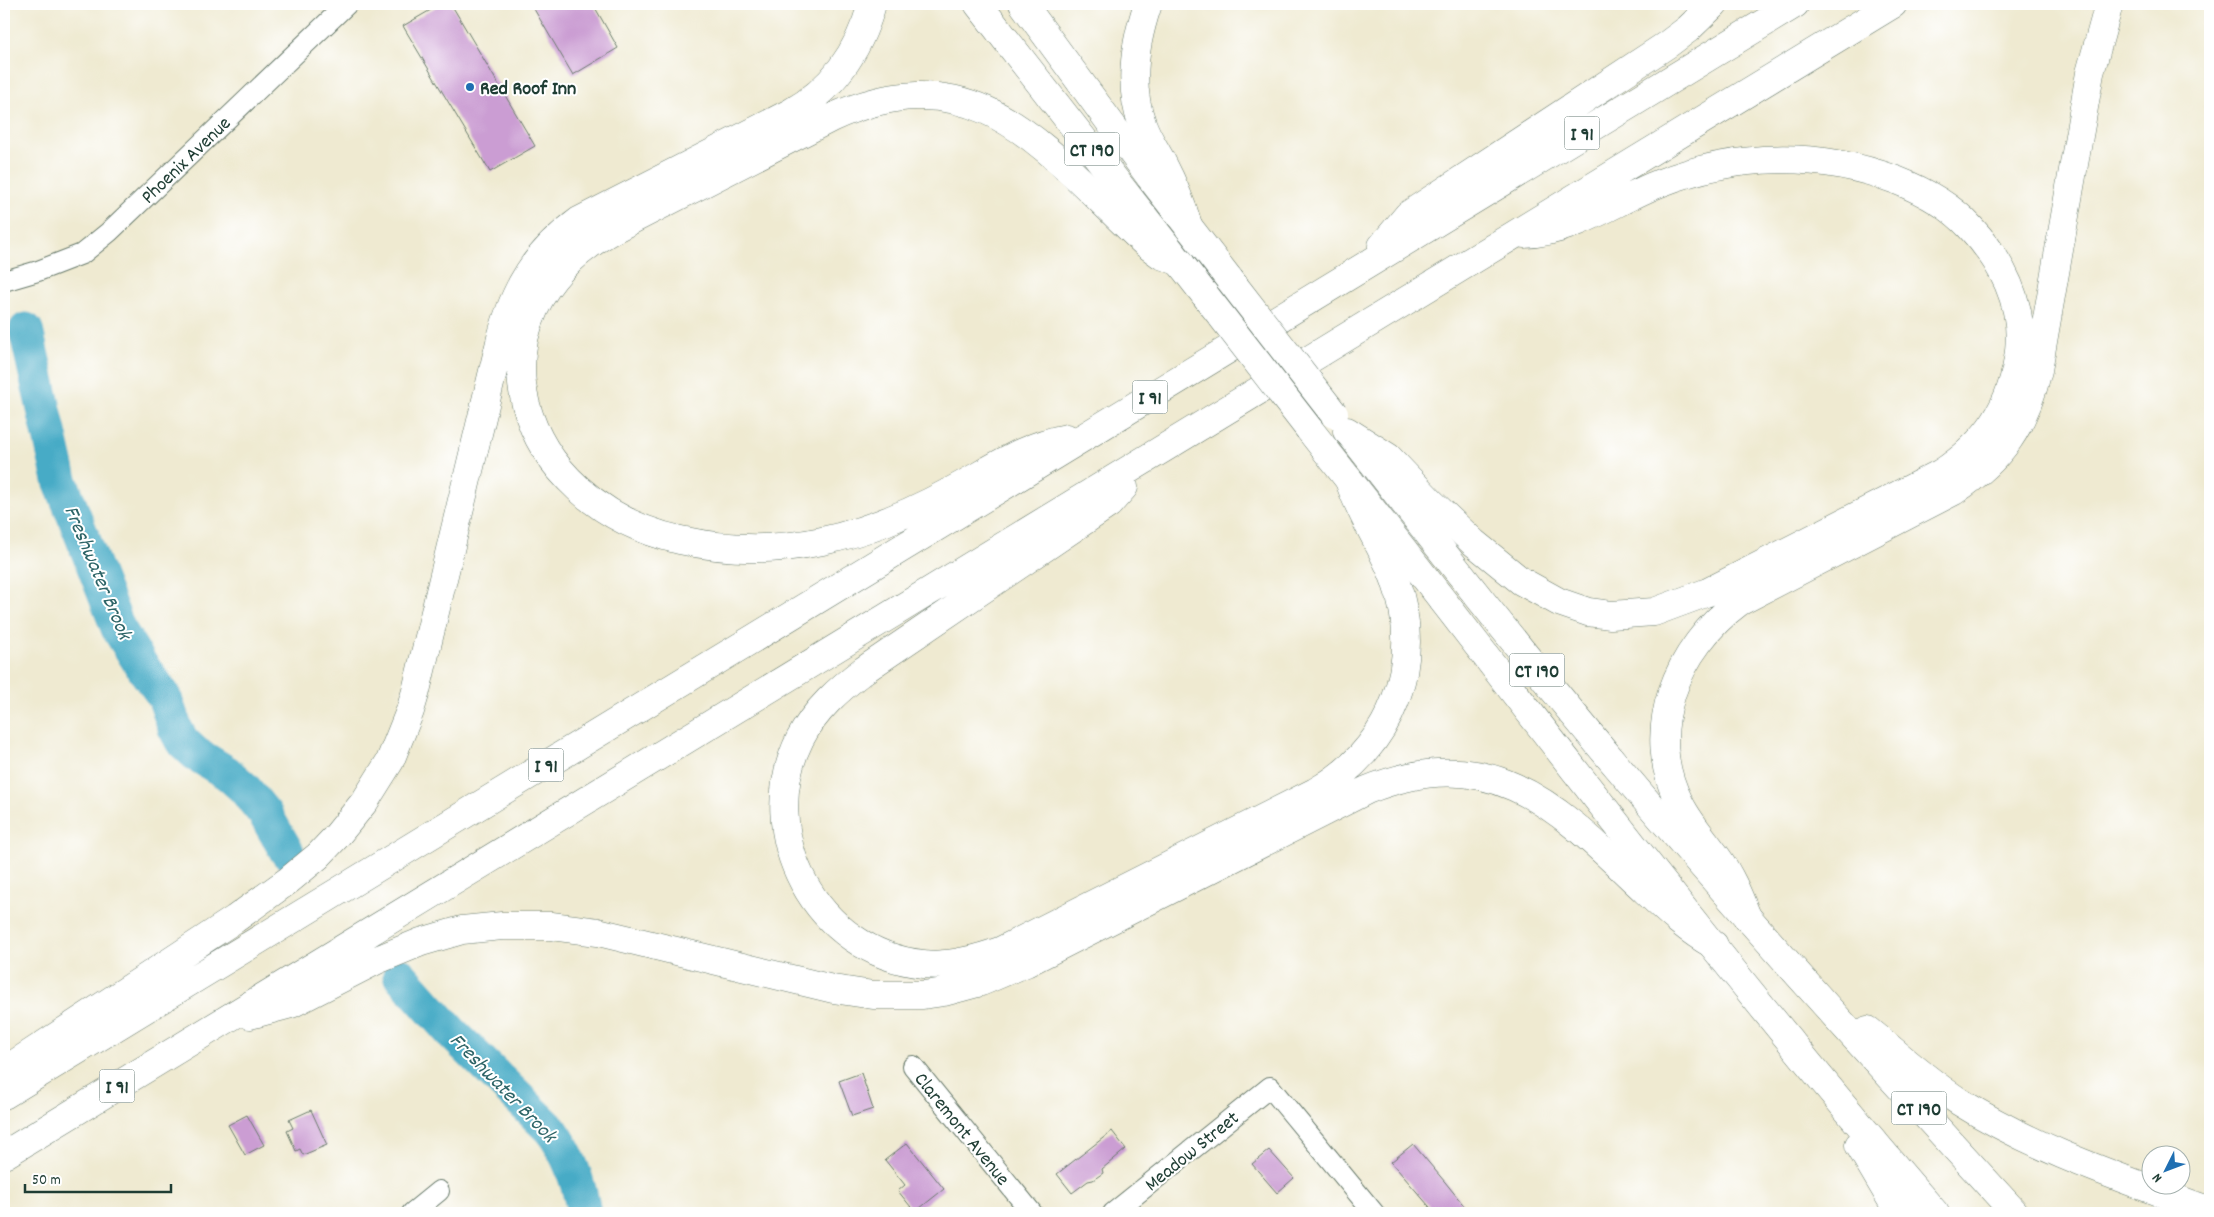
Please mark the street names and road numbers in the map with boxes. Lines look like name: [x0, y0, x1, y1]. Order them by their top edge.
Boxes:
street label: Phoenix Avenue: [136, 111, 239, 211]
road number: I 91: [1564, 116, 1600, 150]
road number: CT 190: [1064, 132, 1120, 166]
road number: I 91: [1132, 381, 1168, 414]
road number: CT 190: [1510, 654, 1564, 686]
road number: I 91: [528, 748, 564, 782]
street label: Claremont Avenue: [906, 1067, 1015, 1193]
road number: I 91: [100, 1070, 134, 1102]
road number: CT 190: [1892, 1092, 1946, 1124]
street label: Meadow Street: [1140, 1106, 1246, 1199]

